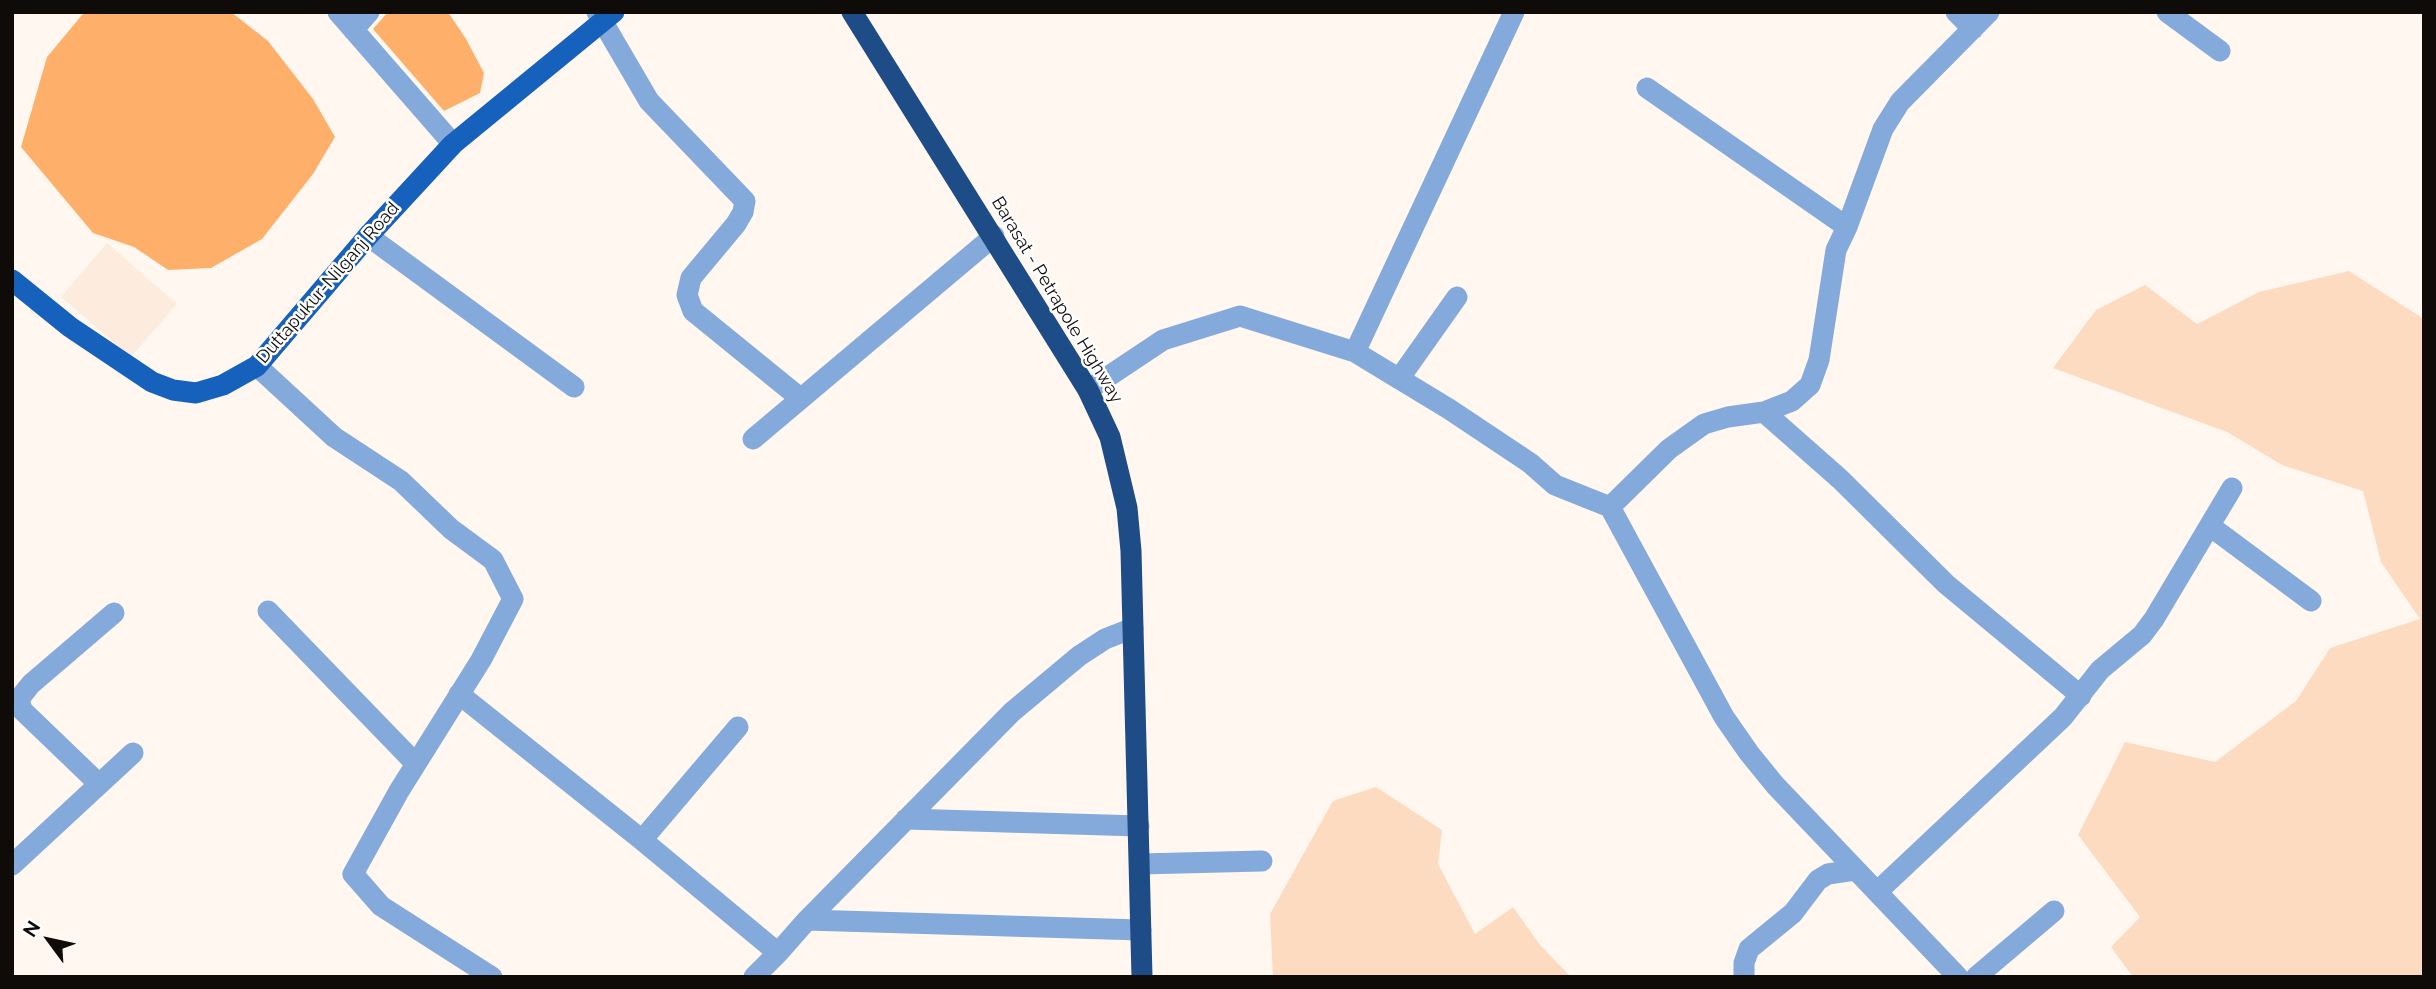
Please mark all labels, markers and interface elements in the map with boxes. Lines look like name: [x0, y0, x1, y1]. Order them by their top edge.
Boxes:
street label: Barasat - Petrapole Highway: [987, 193, 1127, 407]
street label: Duttapukur-Nilganj Road: [252, 198, 404, 368]
north arrow: [14, 905, 84, 975]
text: N: [18, 916, 45, 941]

